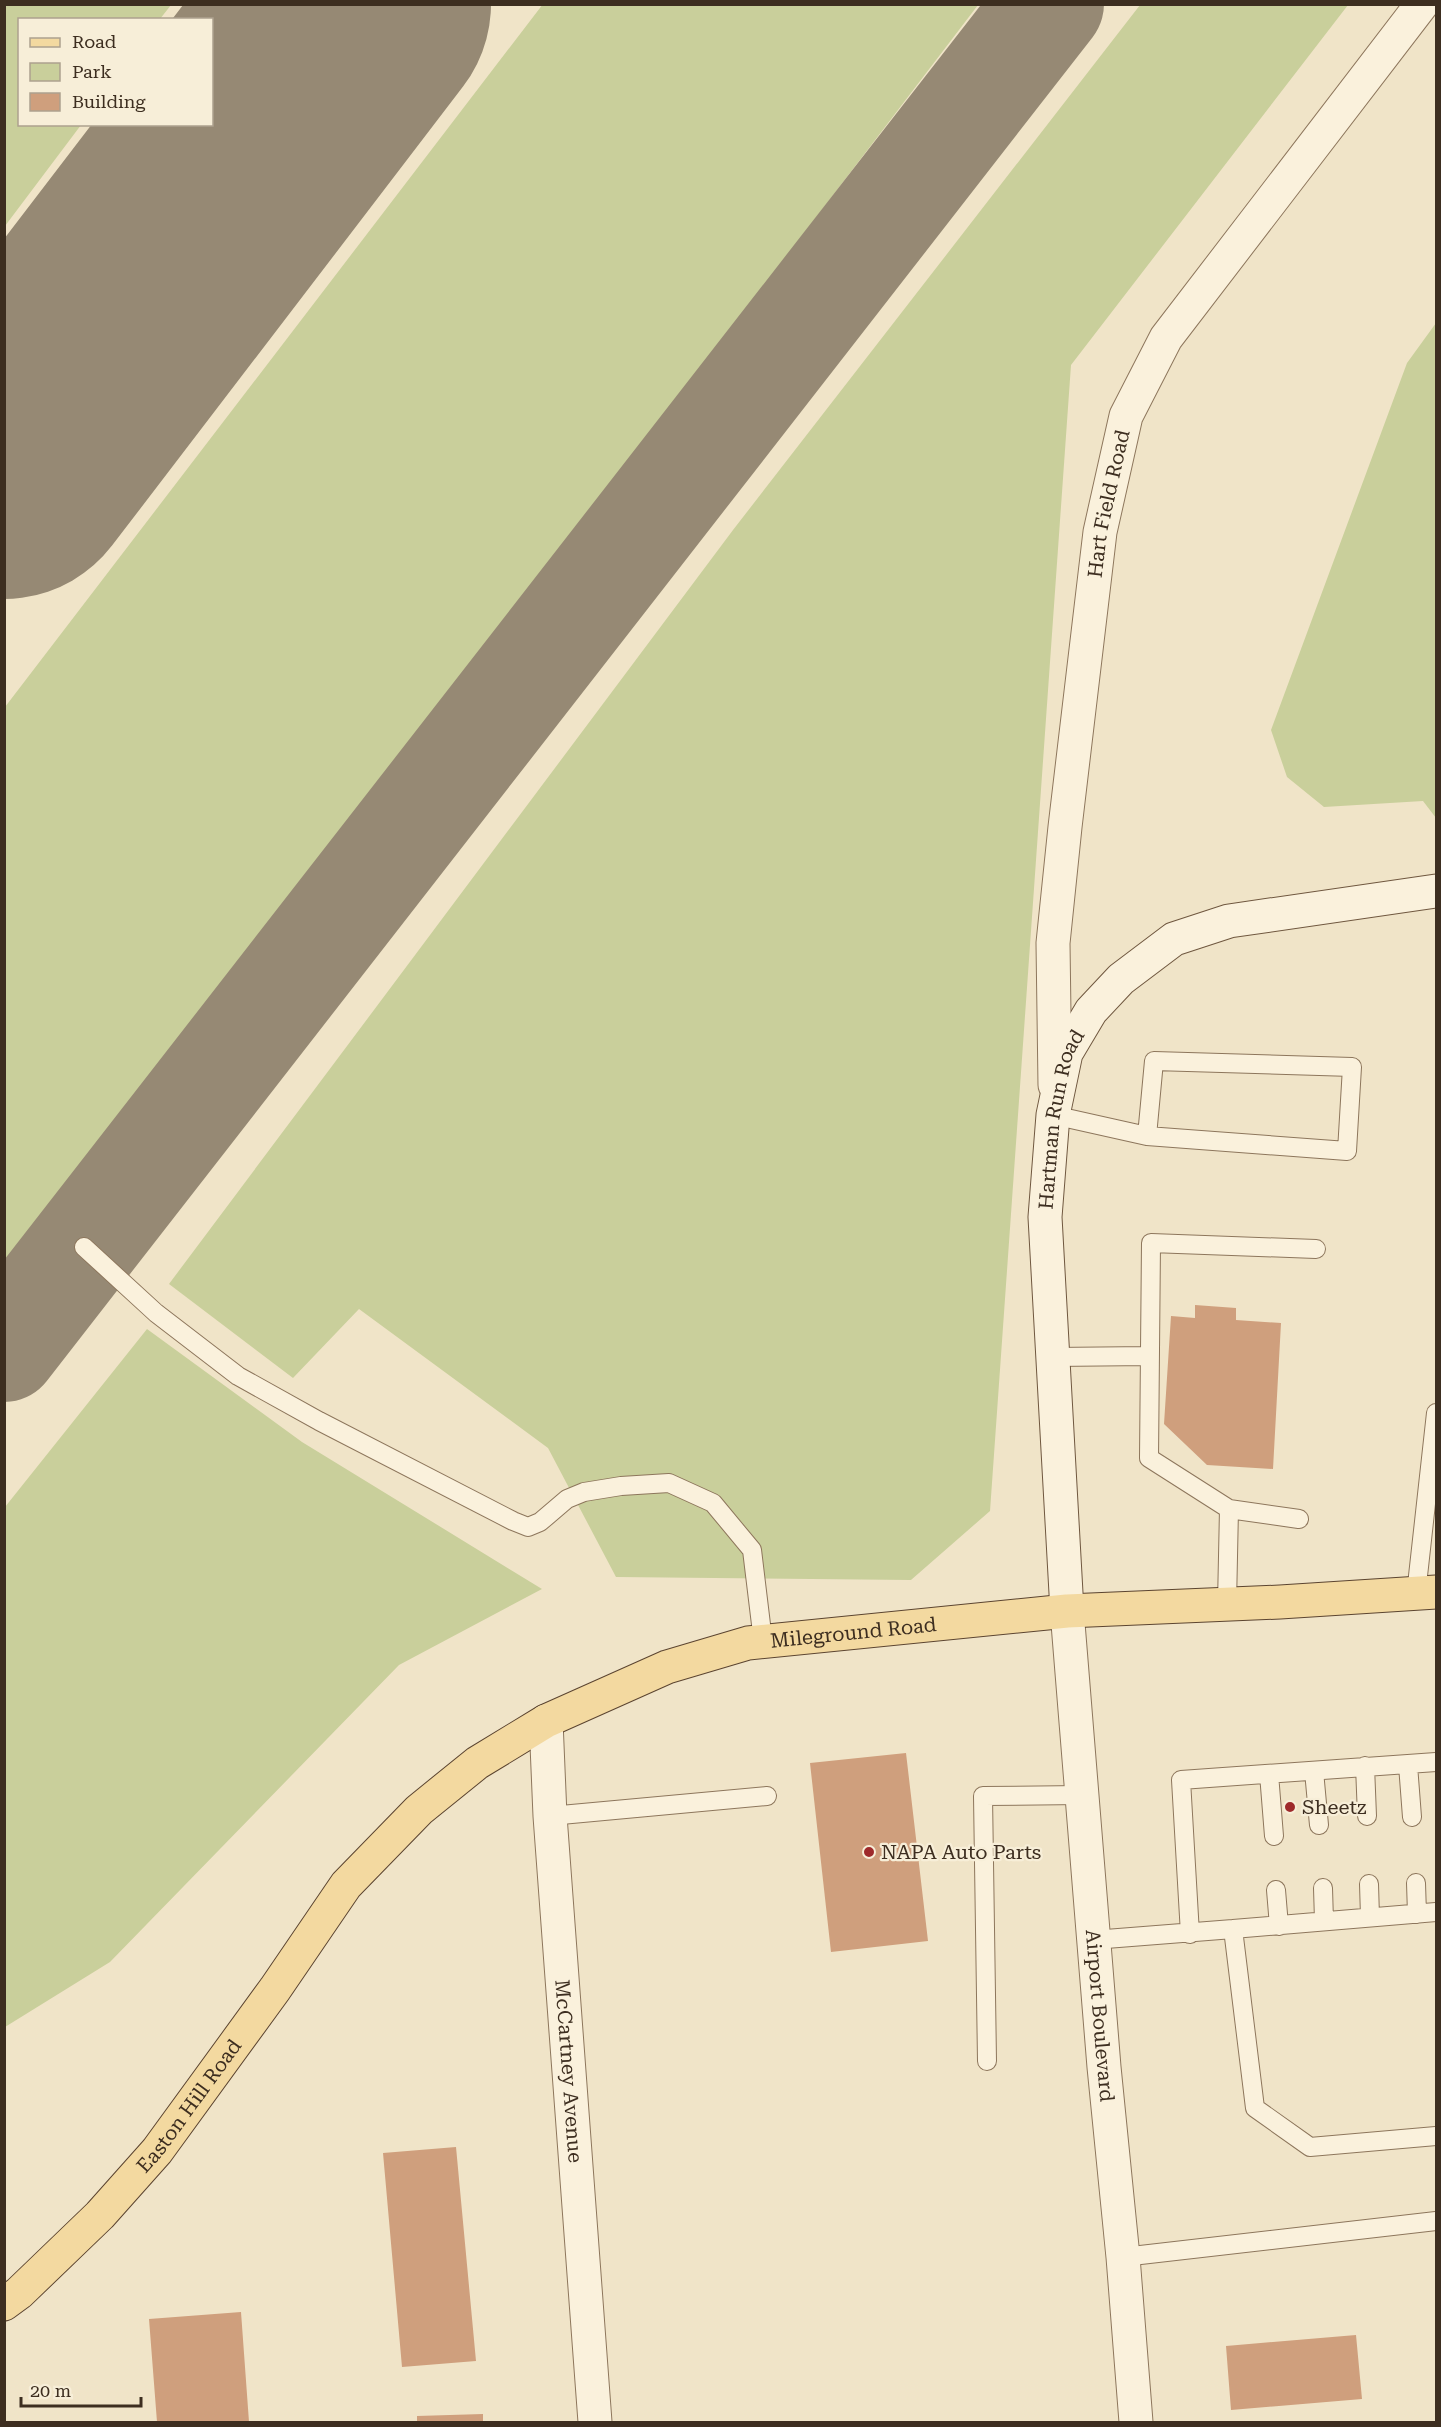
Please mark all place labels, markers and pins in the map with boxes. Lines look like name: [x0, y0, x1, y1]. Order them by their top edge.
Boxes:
place label: Sheetz: [1302, 1795, 1367, 1819]
marker: Sheetz: [1283, 1800, 1297, 1814]
place label: NAPA Auto Parts: [881, 1840, 1041, 1864]
marker: NAPA Auto Parts: [862, 1845, 876, 1859]

